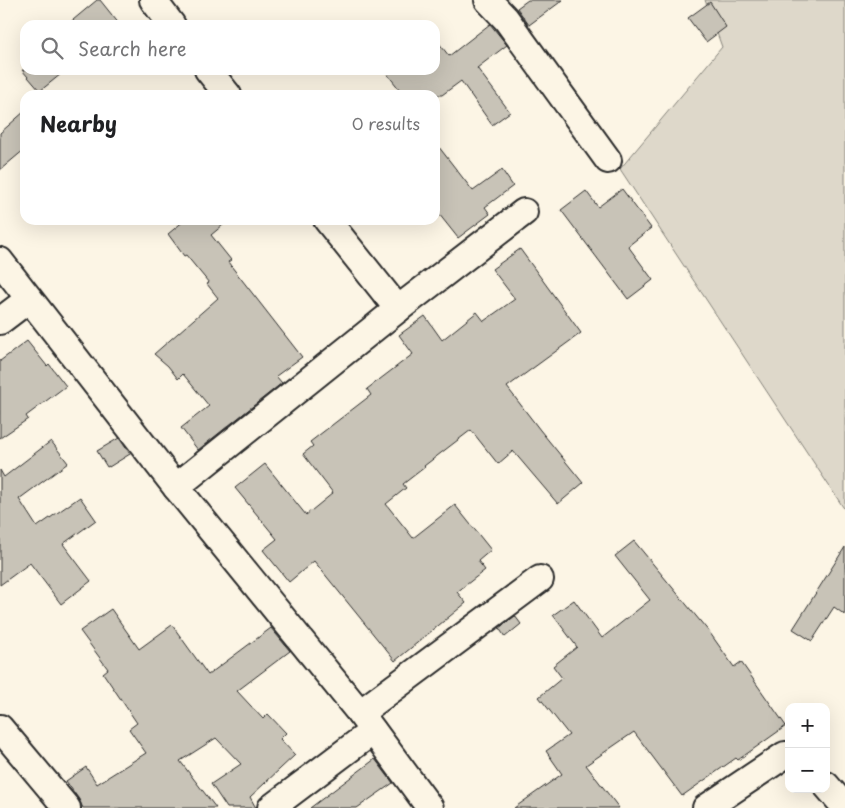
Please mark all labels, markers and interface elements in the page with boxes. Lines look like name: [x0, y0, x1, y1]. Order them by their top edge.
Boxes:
search box: [20, 20, 440, 75]
icon: search: [38, 34, 66, 62]
text: Search here: [78, 34, 187, 62]
text: Nearby: [40, 107, 117, 139]
text: 0 results: [352, 111, 420, 135]
map controls: [785, 703, 830, 793]
button: +: [785, 703, 830, 748]
button: −: [785, 748, 830, 793]

